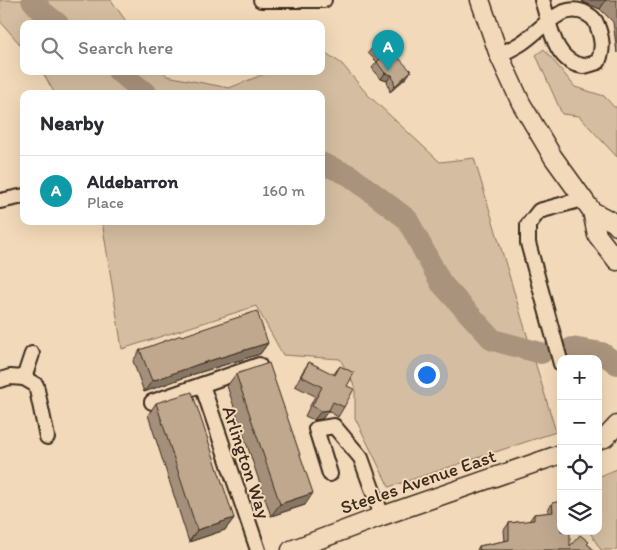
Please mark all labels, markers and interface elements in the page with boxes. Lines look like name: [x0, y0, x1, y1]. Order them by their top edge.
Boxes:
search box: [20, 20, 325, 75]
pin: A: [372, 30, 404, 71]
icon: search: [38, 34, 66, 62]
text: Search here: [78, 36, 173, 59]
text: Nearby: [40, 110, 104, 135]
text: Aldebarron: [87, 170, 178, 193]
text: A: [51, 181, 61, 200]
text: 160 m: [262, 181, 305, 200]
text: Place: [87, 193, 124, 212]
map controls: [557, 355, 602, 535]
button: +: [557, 355, 602, 400]
your location: [414, 362, 440, 388]
button: −: [557, 400, 602, 445]
street label: Arlington Way: [217, 403, 276, 522]
street label: Steeles Avenue East: [337, 444, 499, 519]
button: locate: [557, 445, 602, 490]
button: layers: [557, 490, 602, 535]

